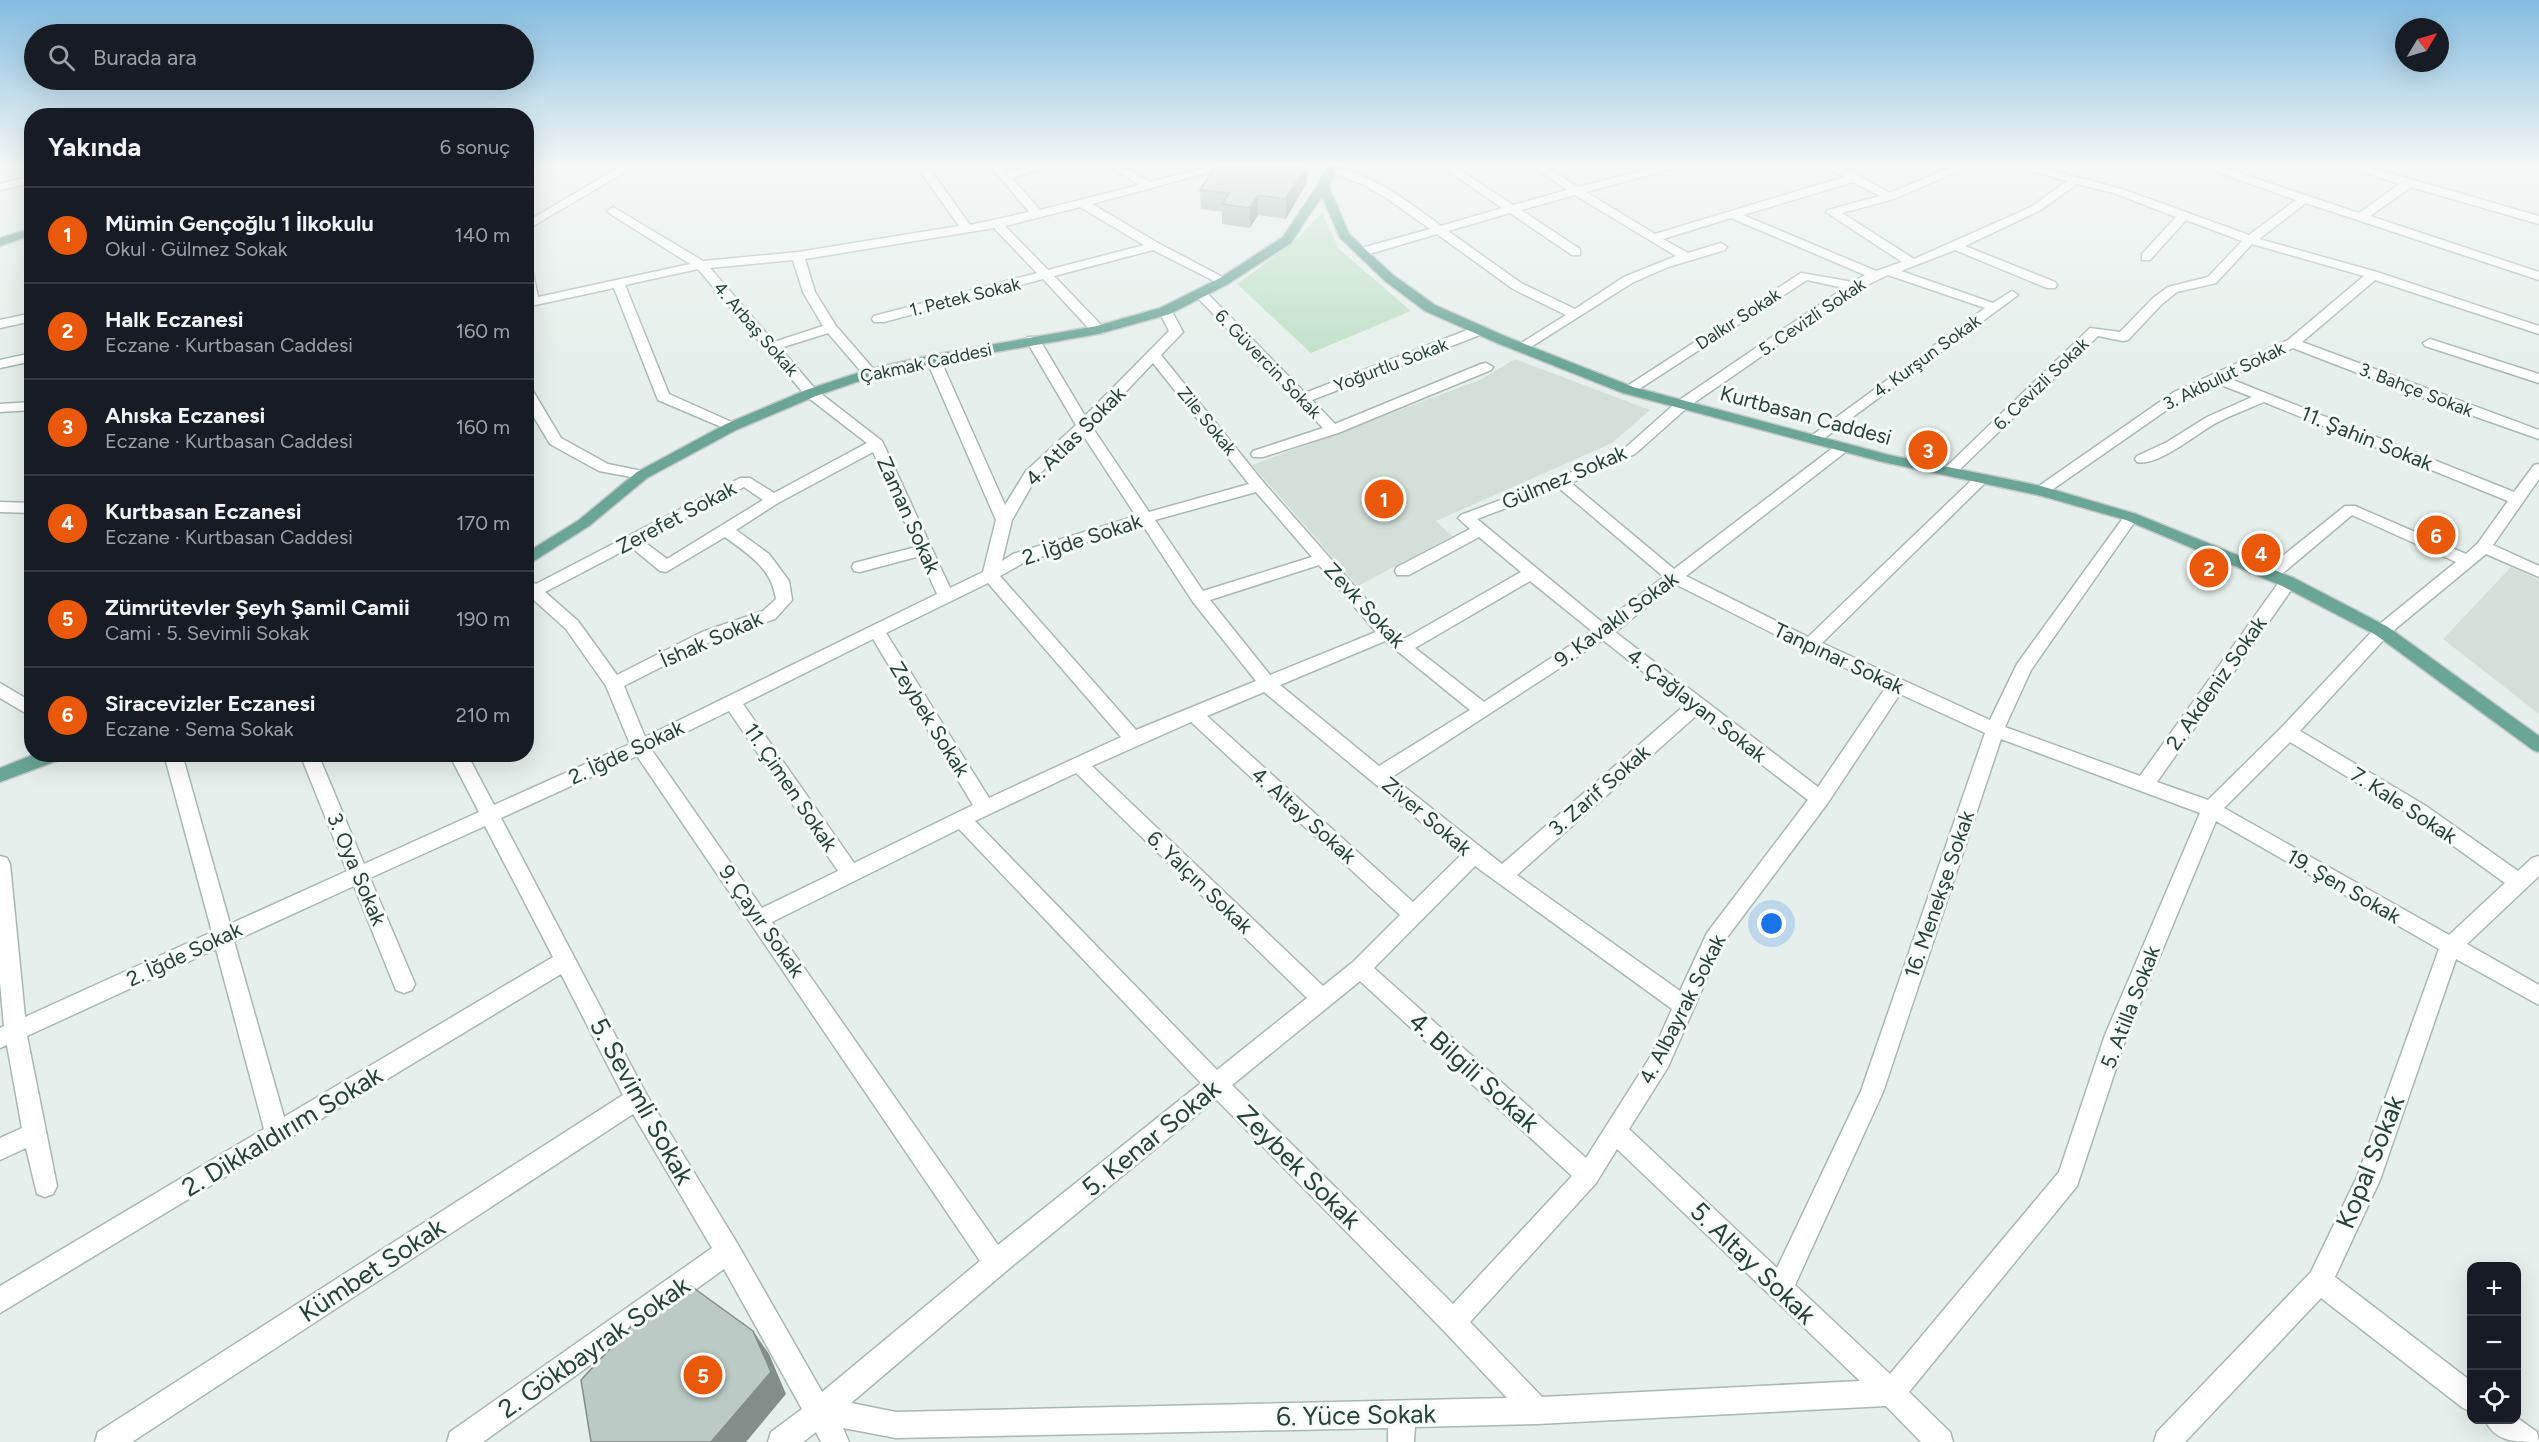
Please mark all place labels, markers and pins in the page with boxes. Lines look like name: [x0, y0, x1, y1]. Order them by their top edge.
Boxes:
pin: 3: [1908, 428, 1948, 472]
pin: 1: [1364, 476, 1404, 522]
pin: 6: [2416, 512, 2456, 558]
pin: 4: [2242, 530, 2280, 576]
pin: 2: [2190, 546, 2228, 590]
pin: 5: [684, 1352, 722, 1398]

